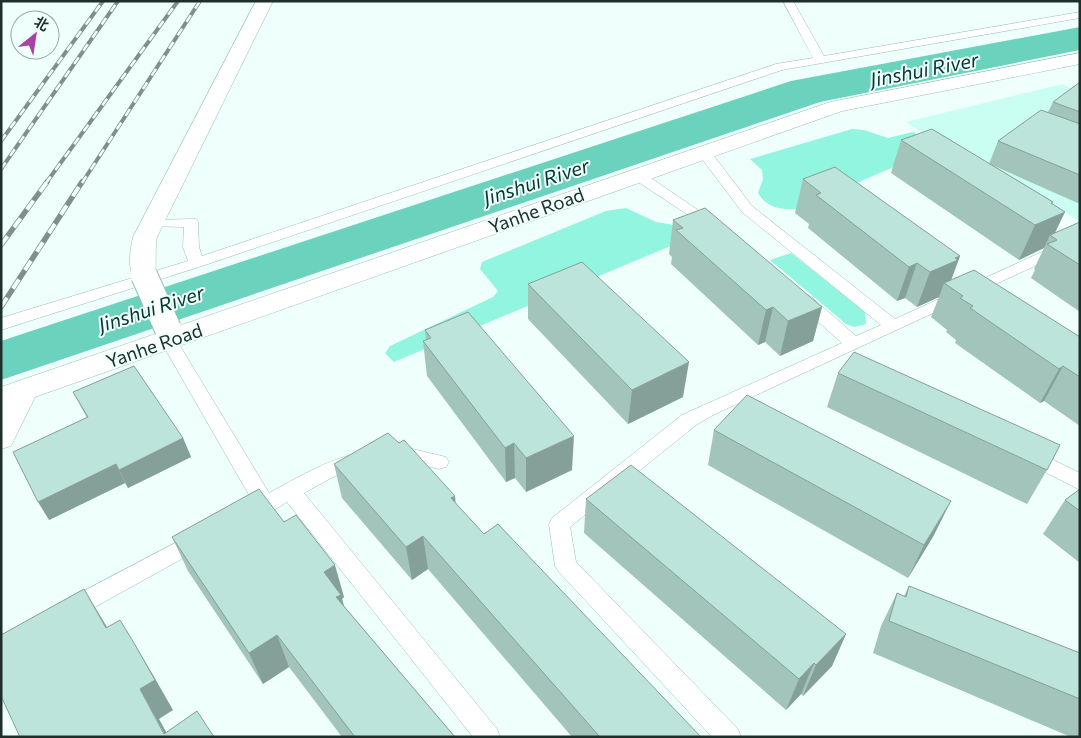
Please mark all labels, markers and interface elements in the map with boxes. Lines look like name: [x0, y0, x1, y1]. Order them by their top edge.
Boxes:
north arrow: [10, 10, 60, 60]
text: 北: [31, 12, 52, 34]
water label: Jinshui River: [866, 47, 981, 92]
water label: Jinshui River: [478, 152, 593, 210]
street label: Yanhe Road: [485, 182, 587, 238]
water label: Jinshui River: [93, 279, 208, 337]
street label: Yanhe Road: [103, 318, 205, 372]

